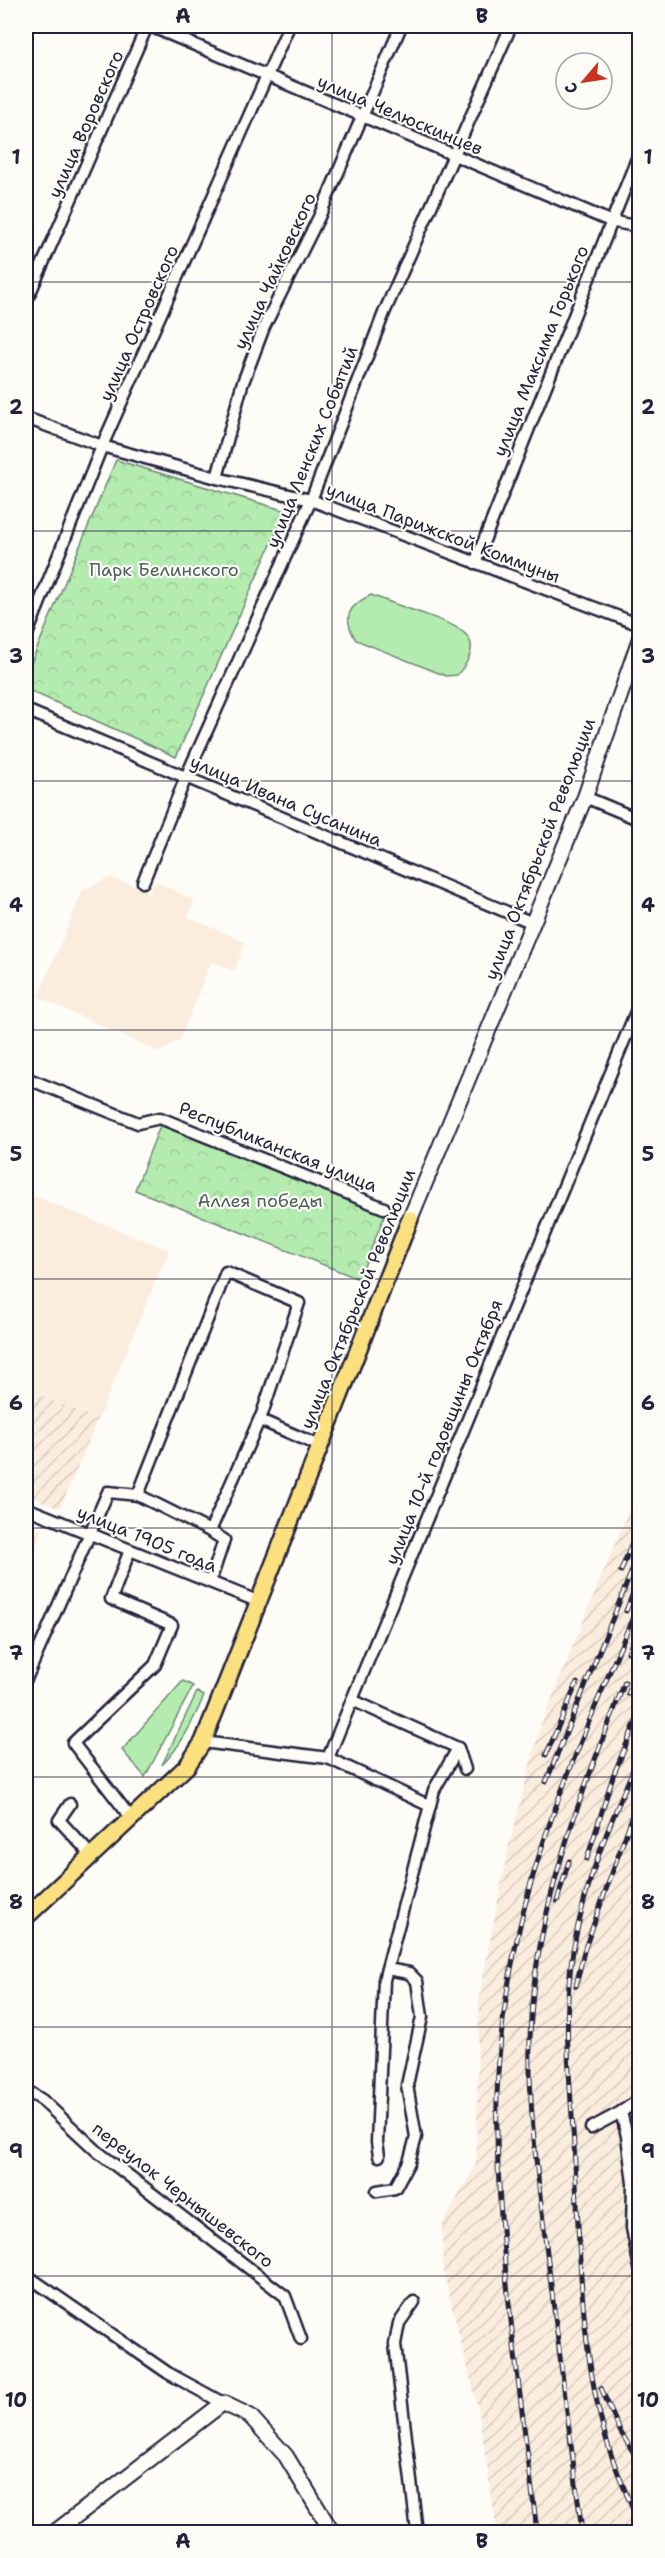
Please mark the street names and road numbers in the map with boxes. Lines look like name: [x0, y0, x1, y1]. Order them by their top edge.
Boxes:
street label: улица Воровского: [43, 46, 129, 202]
street label: улица Челюскинцев: [314, 69, 486, 161]
street label: улица Чайковского: [228, 189, 322, 353]
street label: улица Островского: [94, 241, 184, 405]
street label: улица Максима Горького: [488, 242, 594, 460]
street label: улица Ленских Событий: [260, 342, 364, 552]
street label: улица Парижской Коммуны: [323, 477, 563, 589]
street label: улица Октябрьской Революции: [479, 714, 601, 983]
street label: улица Ивана Сусанина: [186, 750, 386, 852]
street label: Республиканская улица: [175, 1096, 381, 1198]
street label: улица Октябрьской Революции: [295, 1165, 421, 1433]
street label: улица 10-й годовщины Октября: [380, 1296, 508, 1568]
street label: улица 1905 года: [73, 1500, 221, 1578]
street label: переулок Чернышевского: [87, 2117, 279, 2273]

